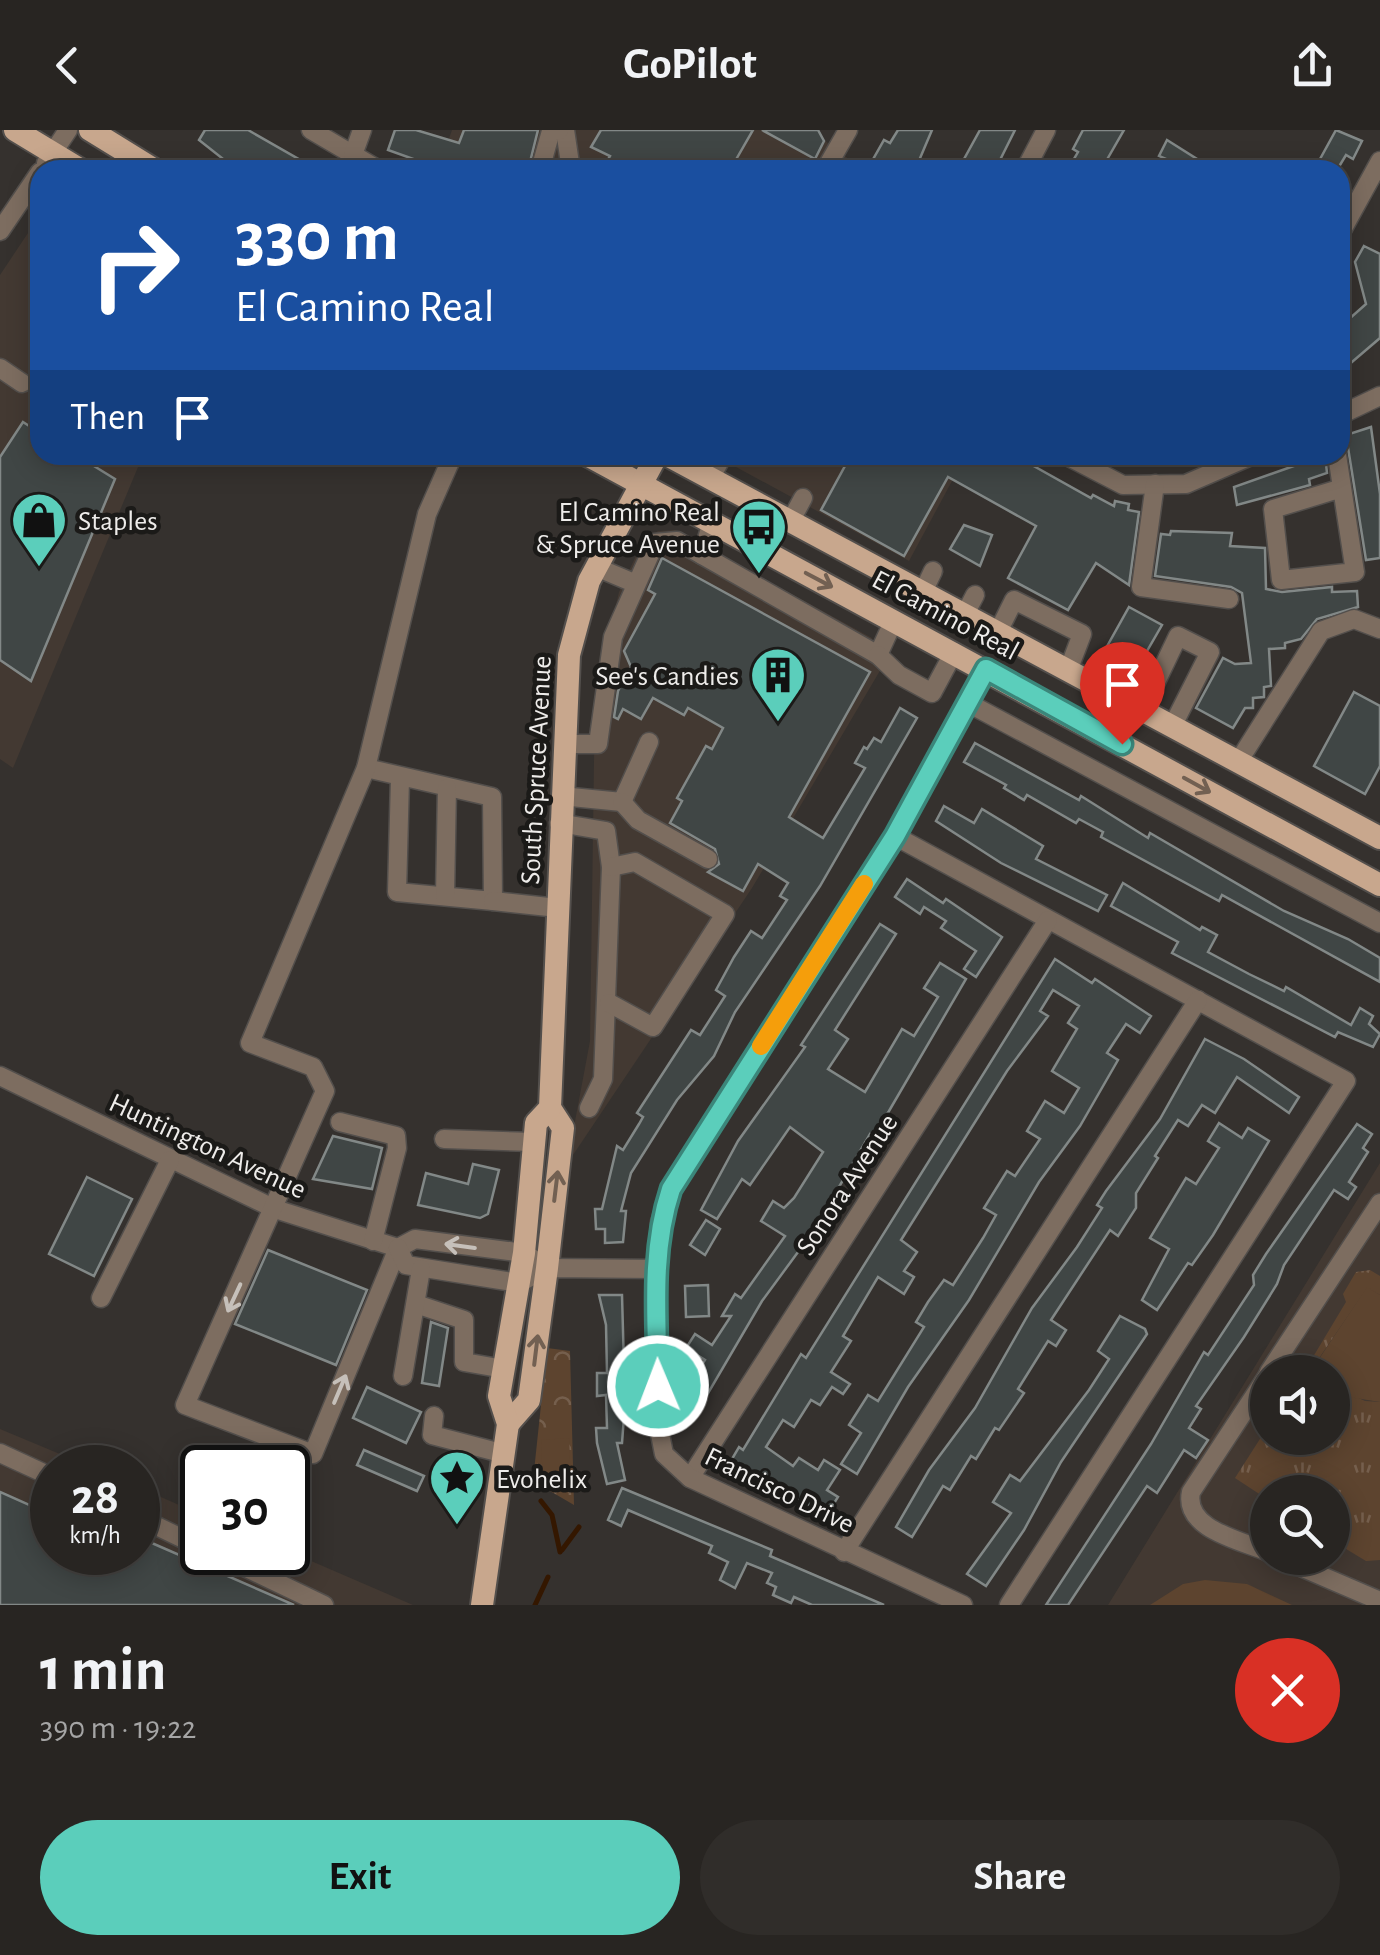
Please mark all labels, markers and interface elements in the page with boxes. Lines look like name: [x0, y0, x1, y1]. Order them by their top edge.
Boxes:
icon: back: [40, 38, 95, 93]
icon: share: [1285, 38, 1340, 93]
text: GoPilot: [623, 42, 757, 87]
icon: right: [70, 200, 200, 330]
text: 330 m: [235, 203, 399, 273]
text: El Camino Real: [235, 285, 495, 330]
icon: arrive: [165, 390, 220, 445]
text: Then: [70, 399, 145, 437]
shop icon: Staples: [9, 490, 69, 569]
bus stop icon: El Camino Real & Spruce Avenue: [729, 497, 789, 576]
place label: El Camino Real & Spruce Avenue: [536, 499, 720, 559]
place label: Staples: [78, 508, 158, 536]
street label: El Camino Real: [867, 565, 1023, 666]
one-way arrow: [804, 571, 834, 590]
pin: [1080, 642, 1165, 745]
building icon: See's Candies: [748, 645, 808, 724]
street label: South Spruce Avenue: [517, 655, 557, 885]
icon: arrive: [1095, 657, 1150, 712]
place label: See's Candies: [595, 663, 739, 691]
one-way arrow: [1182, 776, 1212, 795]
street label: Huntington Avenue: [104, 1089, 310, 1205]
street label: Sonora Avenue: [792, 1110, 904, 1261]
one-way arrow: [547, 1170, 566, 1202]
one-way arrow: [444, 1237, 477, 1255]
one-way arrow: [224, 1282, 242, 1313]
one-way arrow: [527, 1334, 545, 1367]
position arrow: [606, 1334, 710, 1438]
map controls: [1250, 1355, 1350, 1575]
button: sound: [1250, 1355, 1350, 1455]
one-way arrow: [332, 1374, 350, 1405]
street label: Francisco Drive: [700, 1443, 858, 1539]
speed limit sign: 30: [180, 1445, 310, 1575]
place icon: Evohelix: [427, 1448, 487, 1527]
place label: Evohelix: [496, 1466, 587, 1494]
text: 28: [71, 1473, 119, 1523]
button: search: [1250, 1475, 1350, 1575]
text: km/h: [69, 1523, 121, 1548]
button: close: [1235, 1638, 1340, 1743]
text: 1 min: [40, 1641, 166, 1701]
text: 390 m · 19:22: [40, 1712, 196, 1744]
button: Exit: [40, 1820, 680, 1935]
button: Share: [700, 1820, 1340, 1935]

